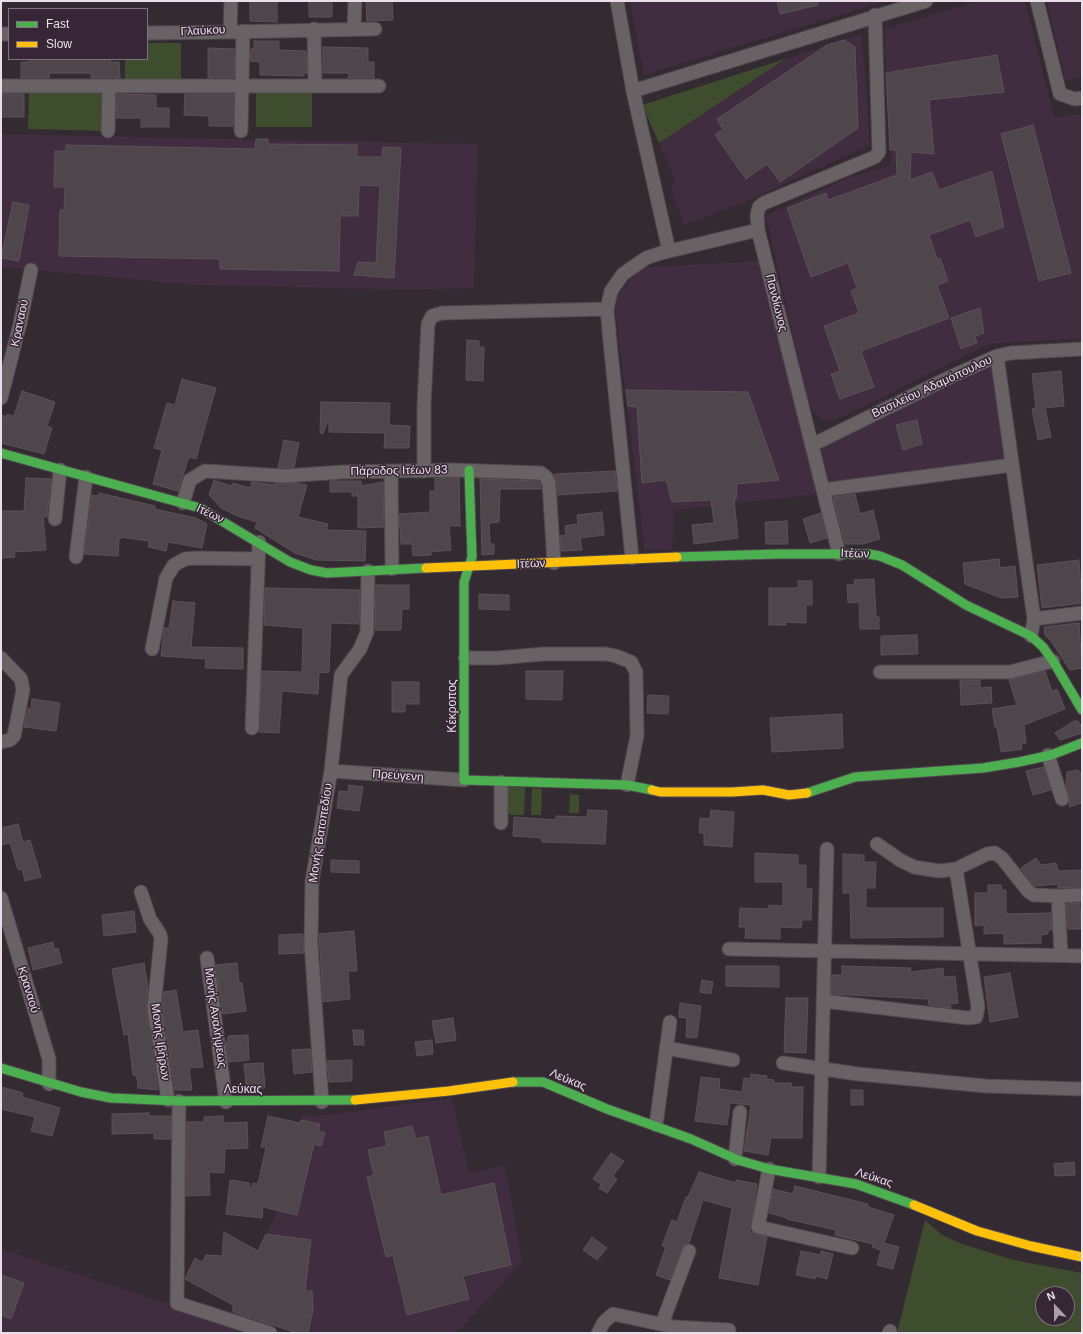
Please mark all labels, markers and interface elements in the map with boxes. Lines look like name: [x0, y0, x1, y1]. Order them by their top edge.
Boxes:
legend: [8, 8, 148, 60]
text: Fast: [46, 17, 69, 31]
street label: Γλαύκου: [180, 23, 226, 39]
text: Slow: [46, 37, 72, 51]
street label: Πανδίωνος: [762, 273, 790, 333]
street label: Κραναού: [8, 298, 32, 348]
street label: Βασιλείου Αδαμόπουλου: [870, 353, 994, 421]
street label: Πάροδος Ιτέων 83: [350, 463, 448, 479]
street label: Ιτέων: [194, 501, 226, 527]
street label: Ιτέων: [840, 546, 870, 562]
street label: Ιτέων: [516, 556, 546, 572]
street label: Κέκροπος: [446, 679, 460, 733]
street label: Πρεύγενη: [372, 767, 424, 785]
street label: Μονής Βατοπεδίου: [306, 782, 336, 884]
street label: Κραναού: [14, 965, 42, 1015]
street label: Μονής Αναλήψεως: [201, 967, 229, 1069]
street label: Μονής Ιβήρων: [147, 1003, 173, 1081]
street label: Λεύκας: [547, 1066, 589, 1094]
street label: Λεύκας: [224, 1083, 262, 1097]
street label: Λεύκας: [853, 1165, 895, 1191]
north arrow: [1035, 1286, 1075, 1326]
text: N: [1045, 1289, 1057, 1303]

